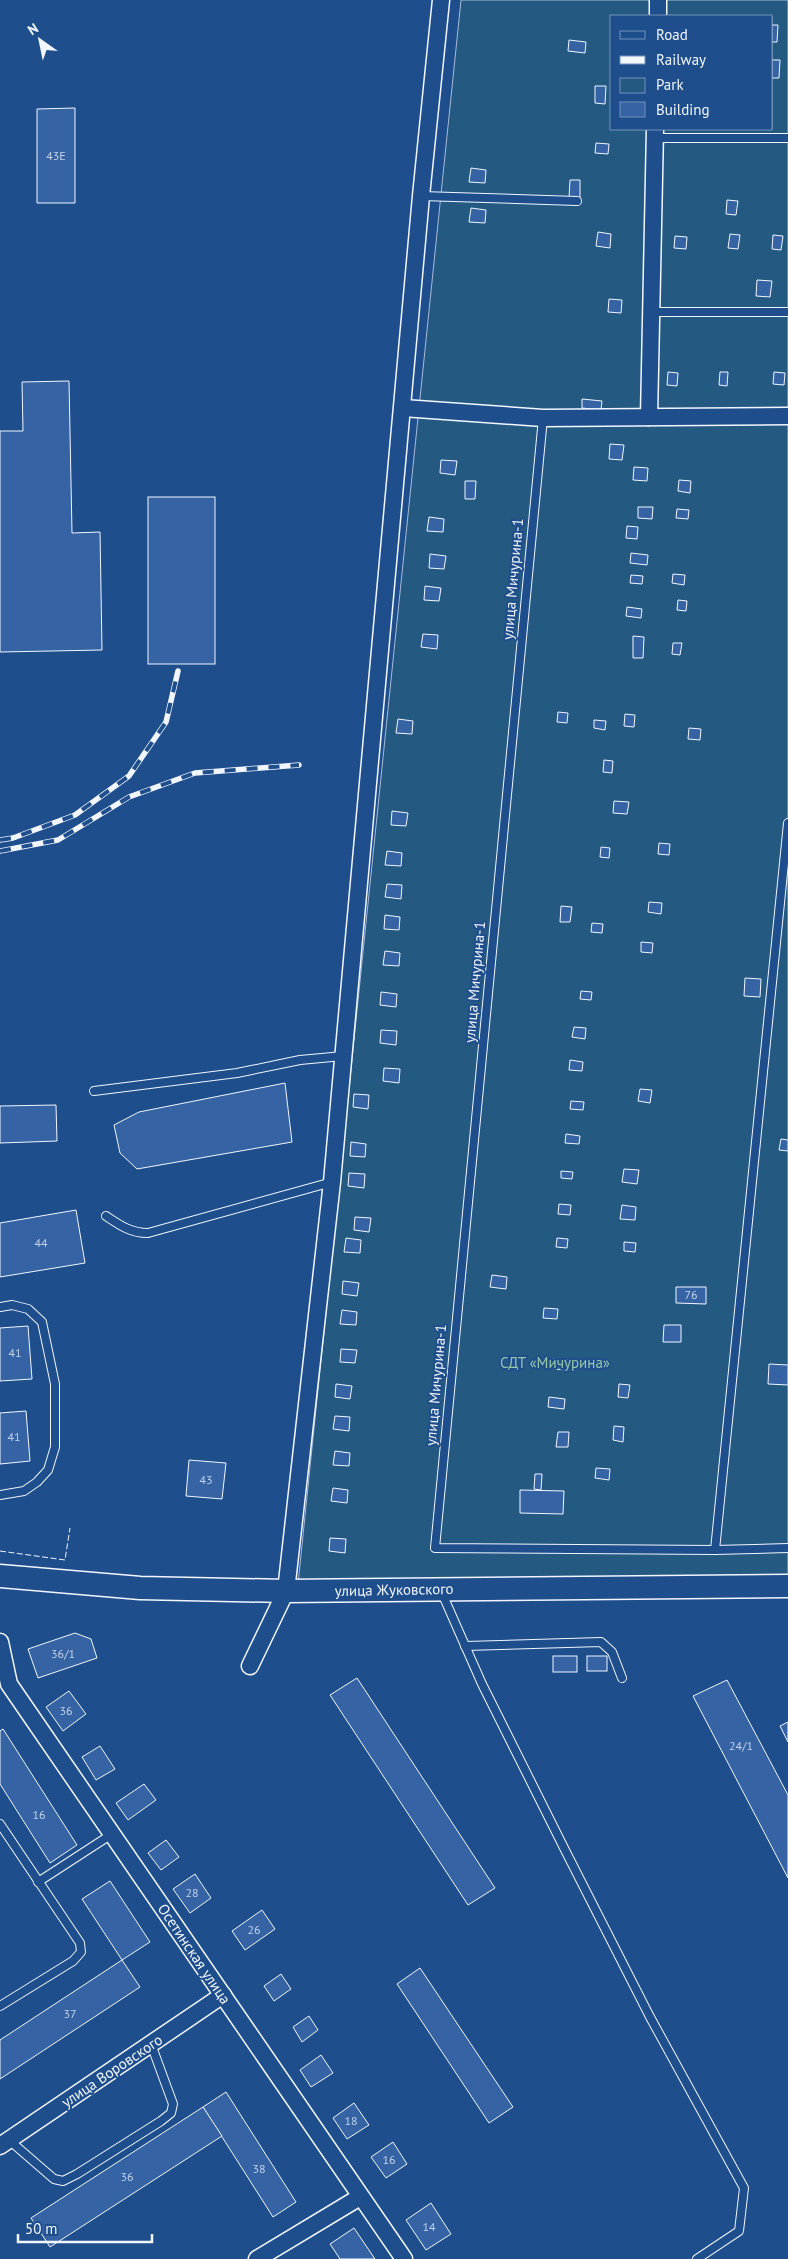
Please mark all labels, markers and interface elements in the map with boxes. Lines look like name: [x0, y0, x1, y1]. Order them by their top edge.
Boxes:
north arrow: [15, 15, 65, 65]
legend: [610, 15, 773, 130]
text: N: [24, 19, 42, 39]
text: Road: [656, 25, 688, 44]
text: Railway: [656, 50, 706, 69]
text: Park: [656, 75, 684, 94]
text: Building: [656, 100, 710, 119]
house number: 43Е: [46, 148, 66, 163]
street label: улица Мичурина-1: [498, 517, 527, 641]
street label: улица Мичурина-1: [460, 920, 489, 1044]
house number: 44: [34, 1235, 48, 1250]
house number: 76: [684, 1287, 698, 1302]
street label: улица Мичурина-1: [421, 1323, 450, 1447]
house number: 41: [8, 1345, 22, 1360]
park label: СДТ «Мичурина»: [500, 1353, 610, 1372]
house number: 41: [7, 1429, 21, 1444]
house number: 43: [199, 1472, 213, 1487]
street label: улица Жуковского: [334, 1579, 454, 1600]
house number: 36/1: [51, 1646, 75, 1661]
house number: 36: [59, 1703, 73, 1718]
house number: 24/1: [729, 1738, 753, 1753]
house number: 16: [32, 1807, 46, 1822]
house number: 28: [185, 1885, 199, 1900]
street label: Осетинская улица: [154, 1900, 235, 2008]
house number: 26: [247, 1922, 261, 1937]
house number: 37: [63, 2006, 77, 2021]
street label: улица Воровского: [58, 2030, 166, 2111]
house number: 18: [344, 2113, 358, 2128]
house number: 16: [382, 2152, 396, 2167]
house number: 38: [252, 2161, 266, 2176]
house number: 36: [120, 2169, 134, 2184]
scale bar: [18, 2212, 151, 2244]
text: 50 m: [25, 2219, 58, 2238]
house number: 14: [422, 2219, 436, 2234]

